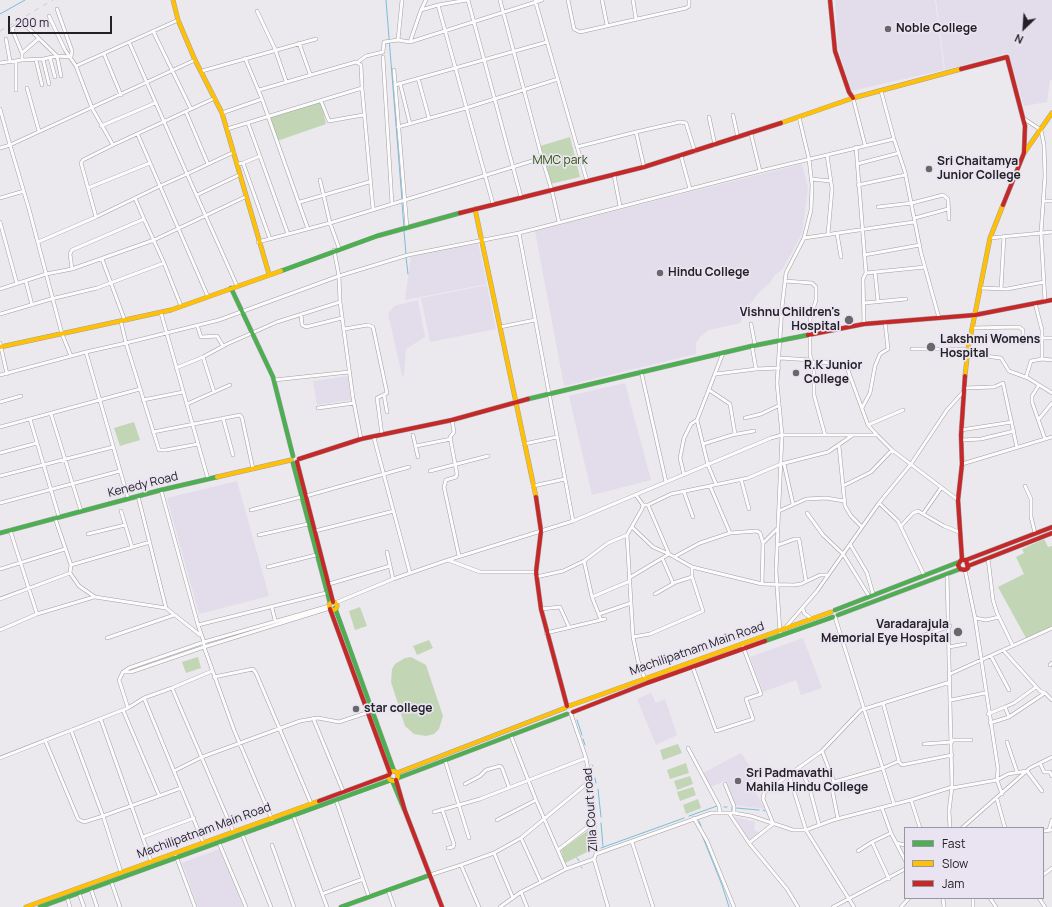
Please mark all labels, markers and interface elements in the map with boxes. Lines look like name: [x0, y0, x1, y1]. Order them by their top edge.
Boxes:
scale bar: [10, 8, 114, 34]
north arrow: [1004, 8, 1044, 48]
text: 200 m: [15, 14, 49, 31]
place label: Noble College: [896, 22, 977, 36]
marker: Noble College: [883, 24, 893, 34]
text: N: [1012, 31, 1025, 48]
park label: MMC park: [532, 154, 588, 168]
place label: Sri Chaitamya Junior College: [937, 155, 1021, 183]
marker: Sri Chaitamya Junior College: [924, 164, 934, 174]
place label: Hindu College: [668, 266, 750, 280]
marker: Hindu College: [655, 268, 665, 278]
place label: Vishnu Children's Hospital: [740, 306, 840, 334]
marker: Vishnu Children's Hospital: [843, 314, 855, 326]
place label: Lakshmi Womens Hospital: [940, 333, 1040, 361]
marker: Lakshmi Womens Hospital: [925, 341, 937, 353]
place label: R.K Junior College: [804, 359, 862, 387]
marker: R.K Junior College: [791, 368, 801, 378]
street label: Kenedy Road: [106, 469, 180, 501]
place label: Varadarajula Memorial Eye Hospital: [821, 618, 949, 646]
street label: Machilipatnam Main Road: [628, 619, 766, 679]
marker: Varadarajula Memorial Eye Hospital: [952, 626, 964, 638]
place label: star college: [364, 702, 433, 716]
marker: star college: [351, 704, 361, 714]
street label: Zilla Court road: [581, 767, 601, 853]
place label: Sri Padmavathi Mahila Hindu College: [746, 767, 868, 795]
marker: Sri Padmavathi Mahila Hindu College: [733, 776, 743, 786]
street label: Machilipatnam Main Road: [135, 800, 273, 862]
legend: [904, 827, 1044, 899]
text: Fast: [942, 835, 966, 852]
text: Slow: [942, 855, 968, 872]
text: Jam: [942, 875, 964, 892]

